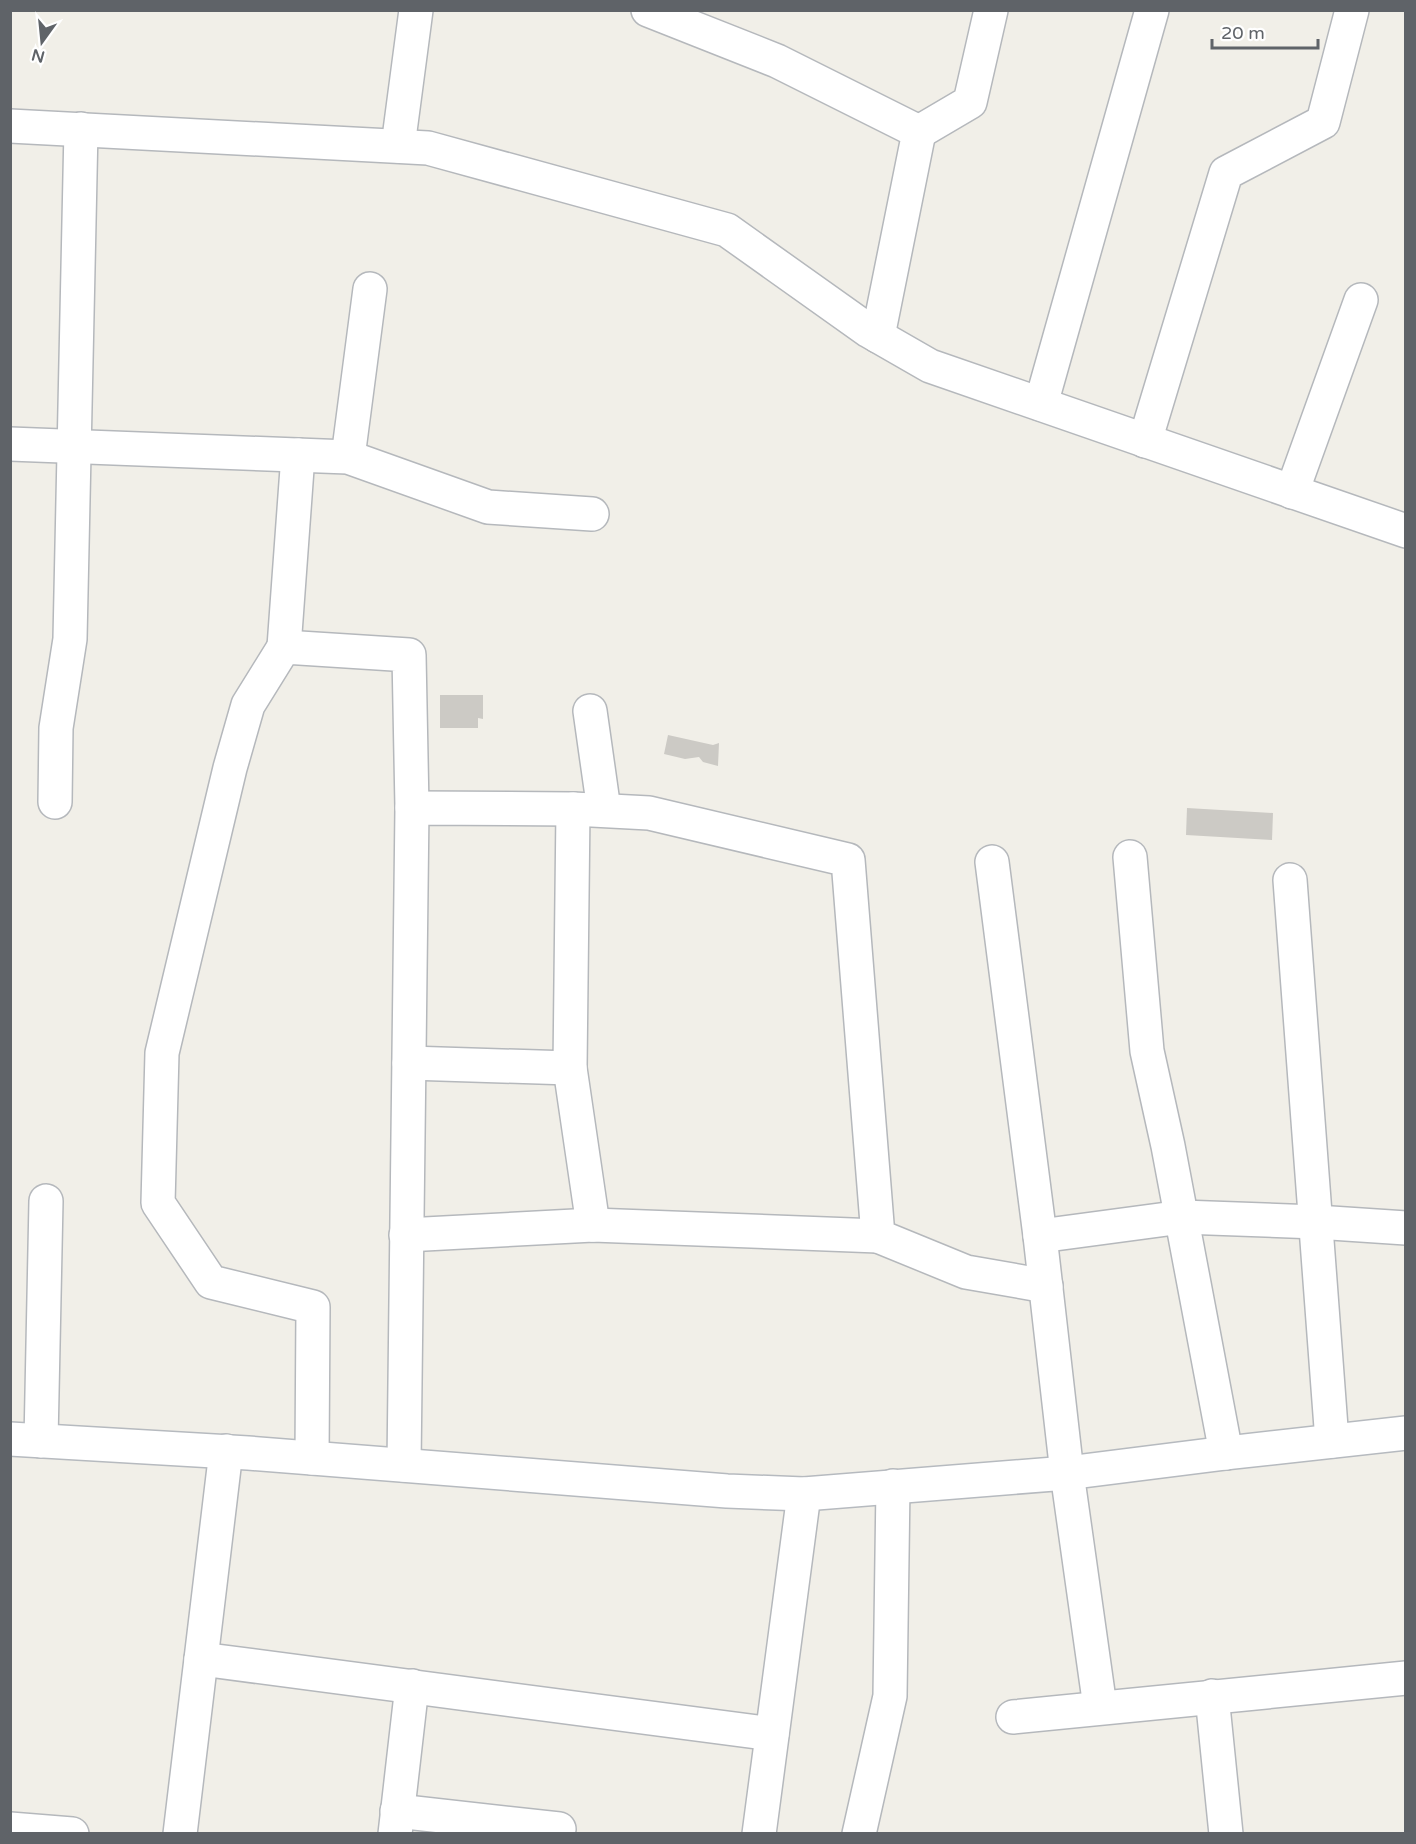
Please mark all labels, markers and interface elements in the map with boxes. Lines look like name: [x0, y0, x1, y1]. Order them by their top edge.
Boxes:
north arrow: [12, 12, 72, 72]
scale bar: [1212, 12, 1318, 50]
text: 20 m: [1221, 22, 1265, 44]
text: N: [30, 44, 47, 67]

